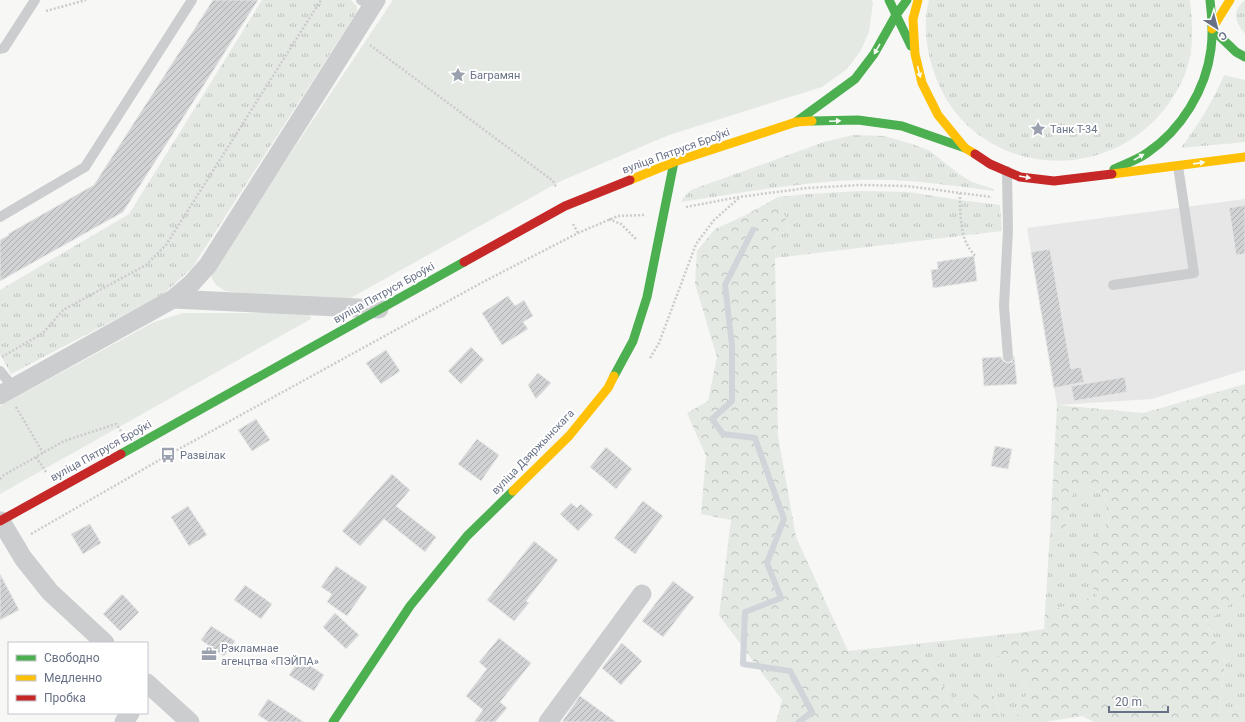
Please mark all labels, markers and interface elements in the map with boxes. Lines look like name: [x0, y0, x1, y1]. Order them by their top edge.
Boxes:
north arrow: [1197, 8, 1237, 48]
text: С: [1216, 28, 1229, 43]
one-way arrow: [873, 43, 880, 55]
place icon: Баграмян: [449, 66, 467, 84]
one-way arrow: [916, 66, 922, 78]
place label: Баграмян: [470, 69, 520, 82]
one-way arrow: [829, 118, 842, 124]
place icon: Танк Т-34: [1029, 120, 1047, 138]
place label: Танк Т-34: [1050, 123, 1097, 136]
street label: вуліца Пятруся Броўкі: [620, 125, 732, 177]
one-way arrow: [1134, 153, 1144, 161]
one-way arrow: [1193, 160, 1205, 167]
one-way arrow: [1019, 174, 1031, 180]
street label: вуліца Пятруся Броўкі: [331, 260, 437, 326]
street label: вуліца Дзяржынскага: [489, 407, 577, 497]
street label: вуліца Пятруся Броўкі: [48, 418, 154, 484]
bus stop icon: Развілак: [159, 446, 177, 464]
place label: Развілак: [180, 449, 226, 462]
legend: [8, 642, 148, 714]
place label: Рэкламнае агенцтва «ПЭЙПА»: [221, 642, 319, 668]
office icon: Рэкламнае агенцтва «ПЭЙПА»: [200, 645, 218, 663]
text: Свободно: [44, 651, 100, 665]
text: Медленно: [44, 671, 102, 685]
scale bar: [1109, 688, 1168, 714]
text: Пробка: [44, 691, 86, 705]
text: 20 m: [1115, 695, 1142, 709]

